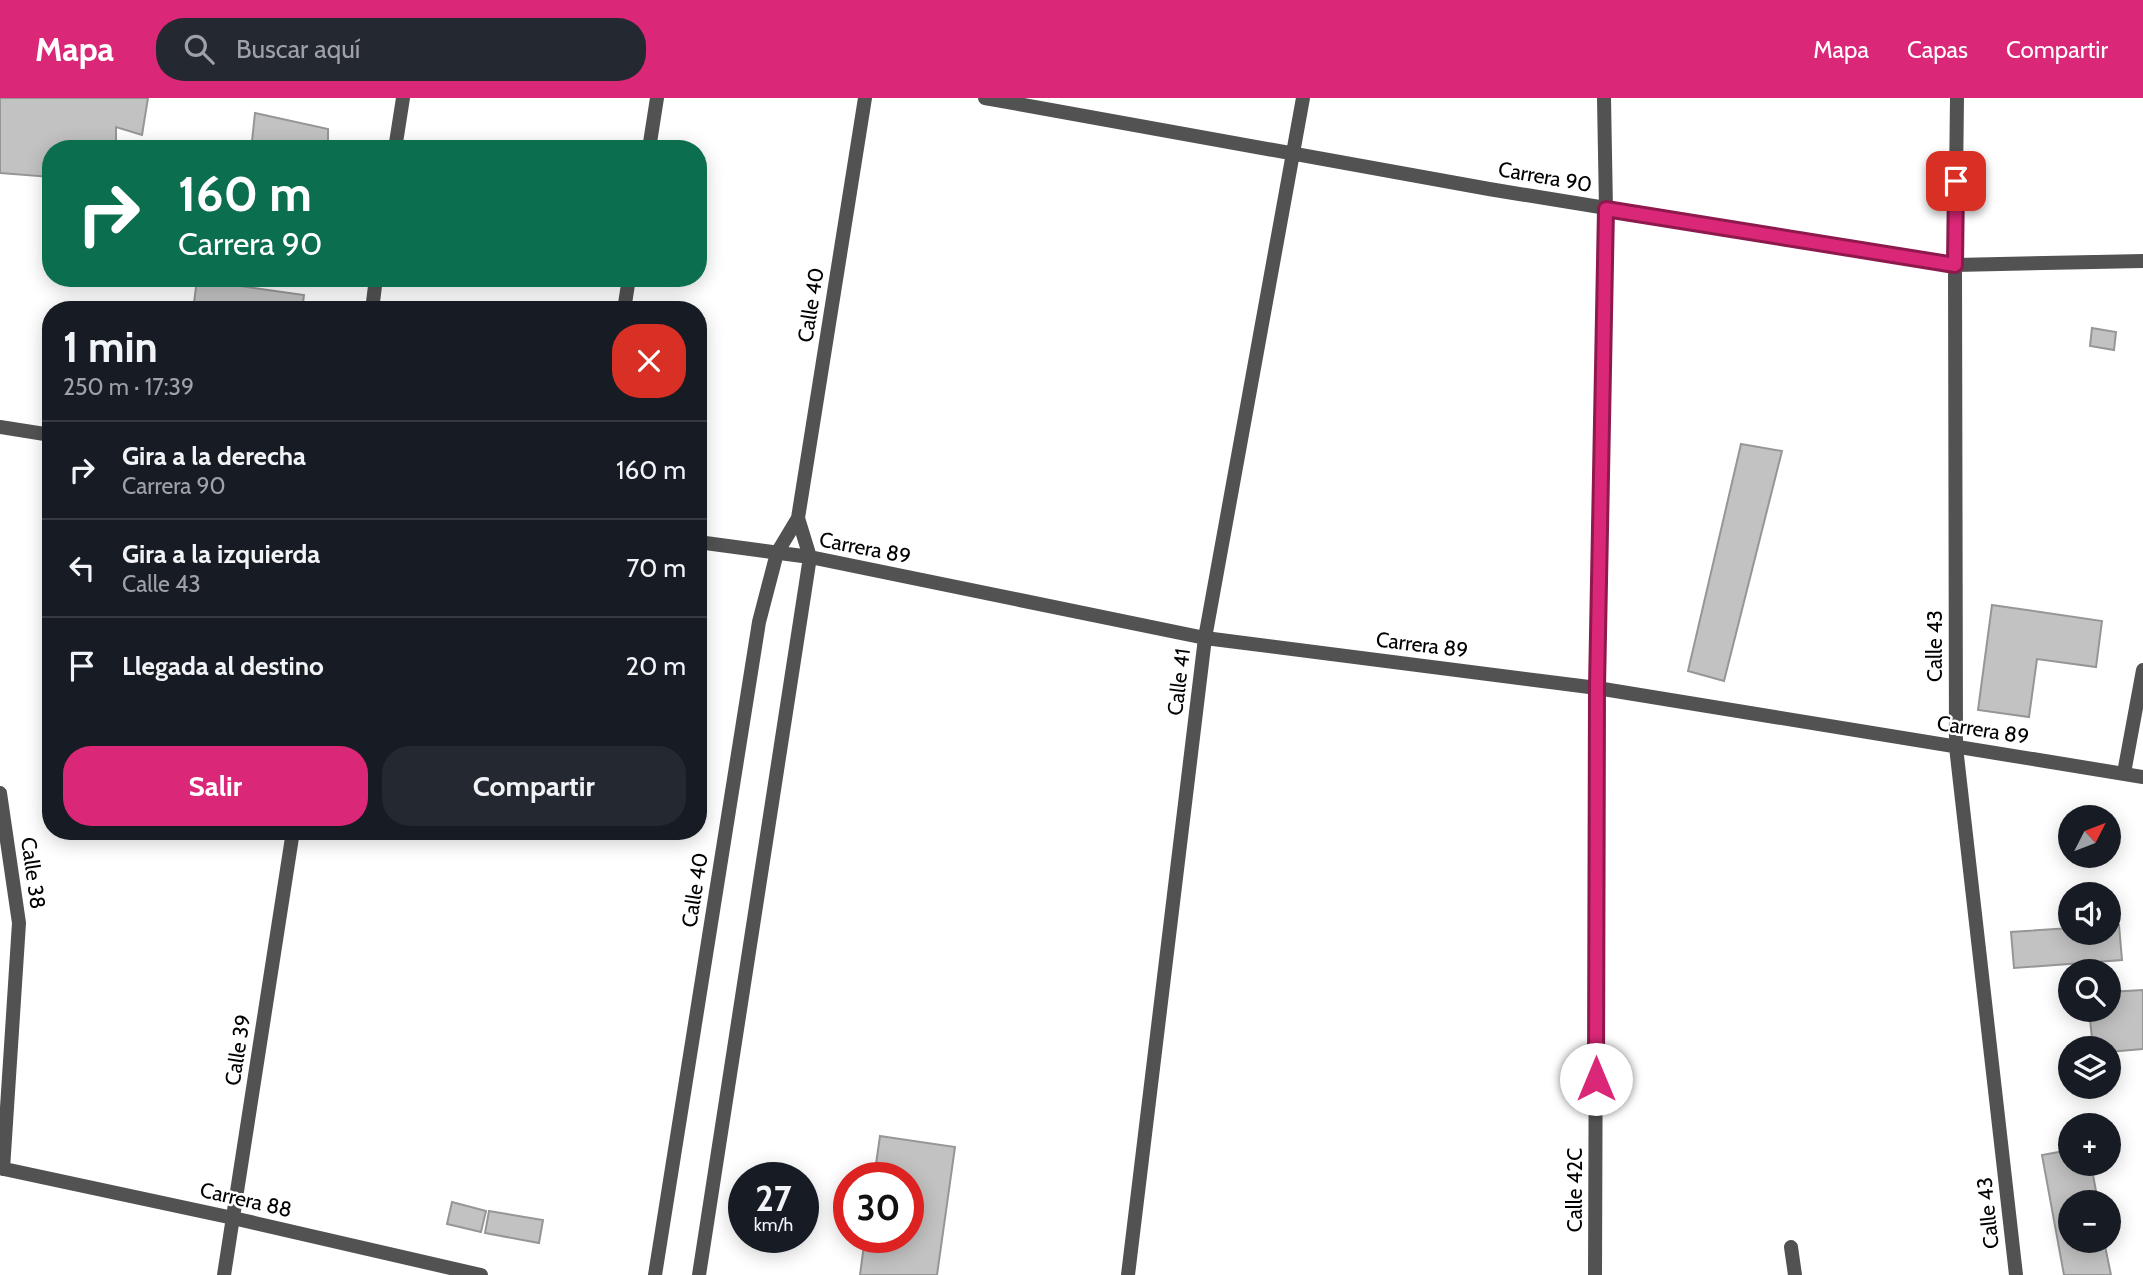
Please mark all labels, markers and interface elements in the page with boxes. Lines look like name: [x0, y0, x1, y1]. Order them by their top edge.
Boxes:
search box: [156, 18, 646, 81]
text: Mapa: [35, 29, 114, 69]
icon: search: [180, 30, 218, 68]
text: Buscar aquí: [236, 33, 360, 65]
text: Mapa: [1813, 35, 1869, 64]
text: Capas: [1907, 35, 1968, 64]
text: Compartir: [2006, 35, 2108, 64]
pin: [1926, 151, 1986, 211]
street label: Carrera 90: [1496, 156, 1594, 197]
icon: arrive: [1937, 162, 1975, 200]
text: 160 m: [178, 164, 312, 223]
icon: right: [63, 168, 154, 259]
text: Carrera 90: [178, 224, 322, 263]
street label: Calle 40: [792, 266, 829, 344]
text: 1 min: [63, 321, 158, 373]
button: close: [612, 324, 686, 398]
text: 250 m · 17:39: [63, 373, 194, 401]
text: Gira a la derecha: [122, 440, 306, 472]
icon: right: [63, 451, 101, 489]
text: 160 m: [616, 454, 686, 486]
text: Carrera 90: [122, 472, 226, 500]
street label: Carrera 89: [817, 526, 913, 569]
text: Gira a la izquierda: [122, 538, 320, 570]
icon: left: [63, 549, 101, 587]
text: 70 m: [626, 552, 686, 584]
text: Calle 43: [122, 570, 201, 598]
street label: Calle 43: [1922, 610, 1947, 682]
street label: Carrera 89: [1375, 626, 1470, 663]
icon: arrive: [63, 647, 101, 685]
street label: Calle 41: [1162, 647, 1195, 717]
text: Llegada al destino: [122, 650, 324, 682]
text: 20 m: [626, 650, 686, 682]
street label: Carrera 89: [1935, 710, 2031, 749]
button: Salir: [63, 746, 368, 826]
button: Compartir: [382, 746, 686, 826]
north arrow: [2058, 805, 2121, 868]
map controls: [2058, 805, 2121, 1253]
street label: Calle 38: [16, 835, 51, 911]
street label: Calle 40: [676, 851, 713, 929]
button: sound: [2058, 882, 2121, 945]
button: search: [2058, 959, 2121, 1022]
street label: Calle 39: [220, 1013, 255, 1087]
button: layers: [2058, 1036, 2121, 1099]
position arrow: [1559, 1042, 1633, 1116]
button: +: [2058, 1113, 2121, 1176]
street label: Calle 42C: [1562, 1148, 1587, 1232]
speed limit sign: 30: [833, 1162, 924, 1253]
street label: Calle 43: [1971, 1176, 2004, 1250]
street label: Carrera 88: [198, 1177, 294, 1222]
text: 27: [755, 1177, 792, 1220]
button: −: [2058, 1190, 2121, 1253]
text: km/h: [754, 1214, 793, 1236]

